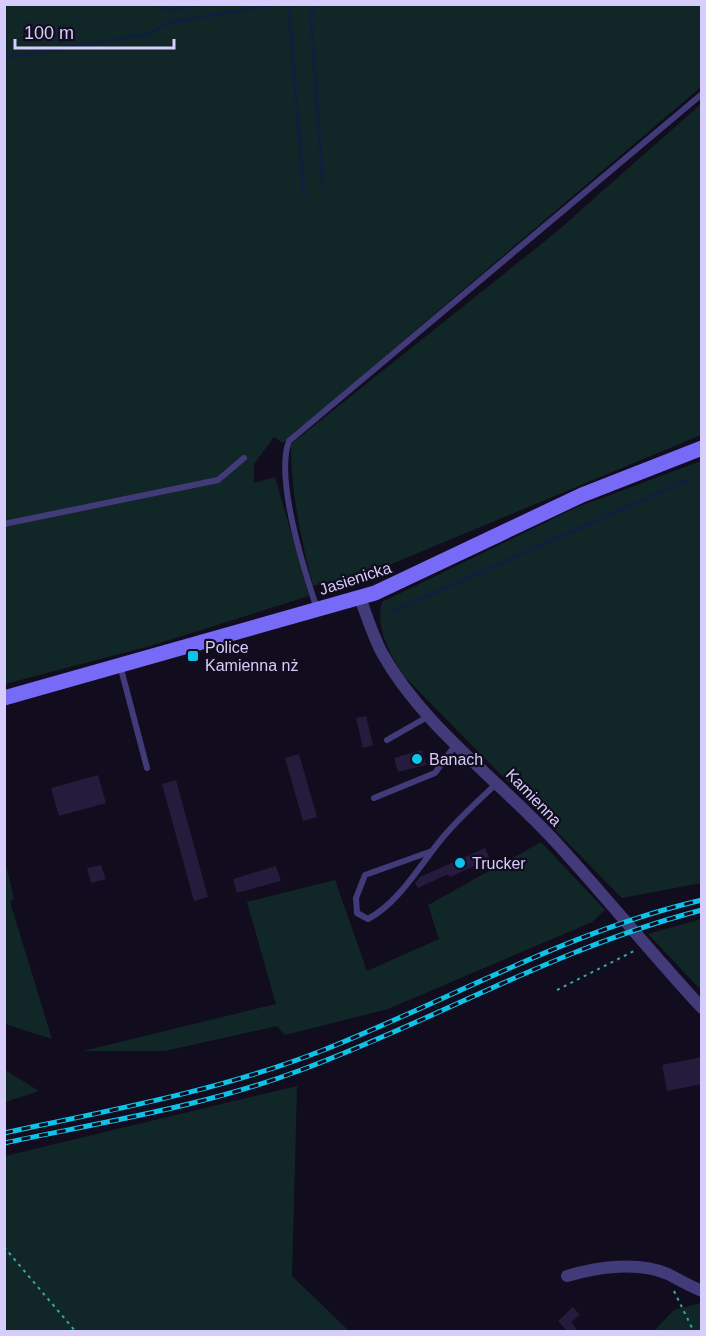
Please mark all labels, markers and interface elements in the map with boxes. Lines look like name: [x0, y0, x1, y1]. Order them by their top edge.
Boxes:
scale bar: [15, 12, 174, 50]
text: 100 m: [24, 23, 74, 43]
street label: Jasienicka: [317, 559, 393, 598]
place label: Police Kamienna nż: [205, 639, 298, 674]
marker: Police Kamienna nż: [186, 649, 200, 663]
place label: Banach: [429, 751, 483, 768]
marker: Banach: [410, 752, 424, 766]
street label: Kamienna: [503, 766, 565, 829]
place label: Trucker: [472, 855, 526, 872]
marker: Trucker: [453, 856, 467, 870]

